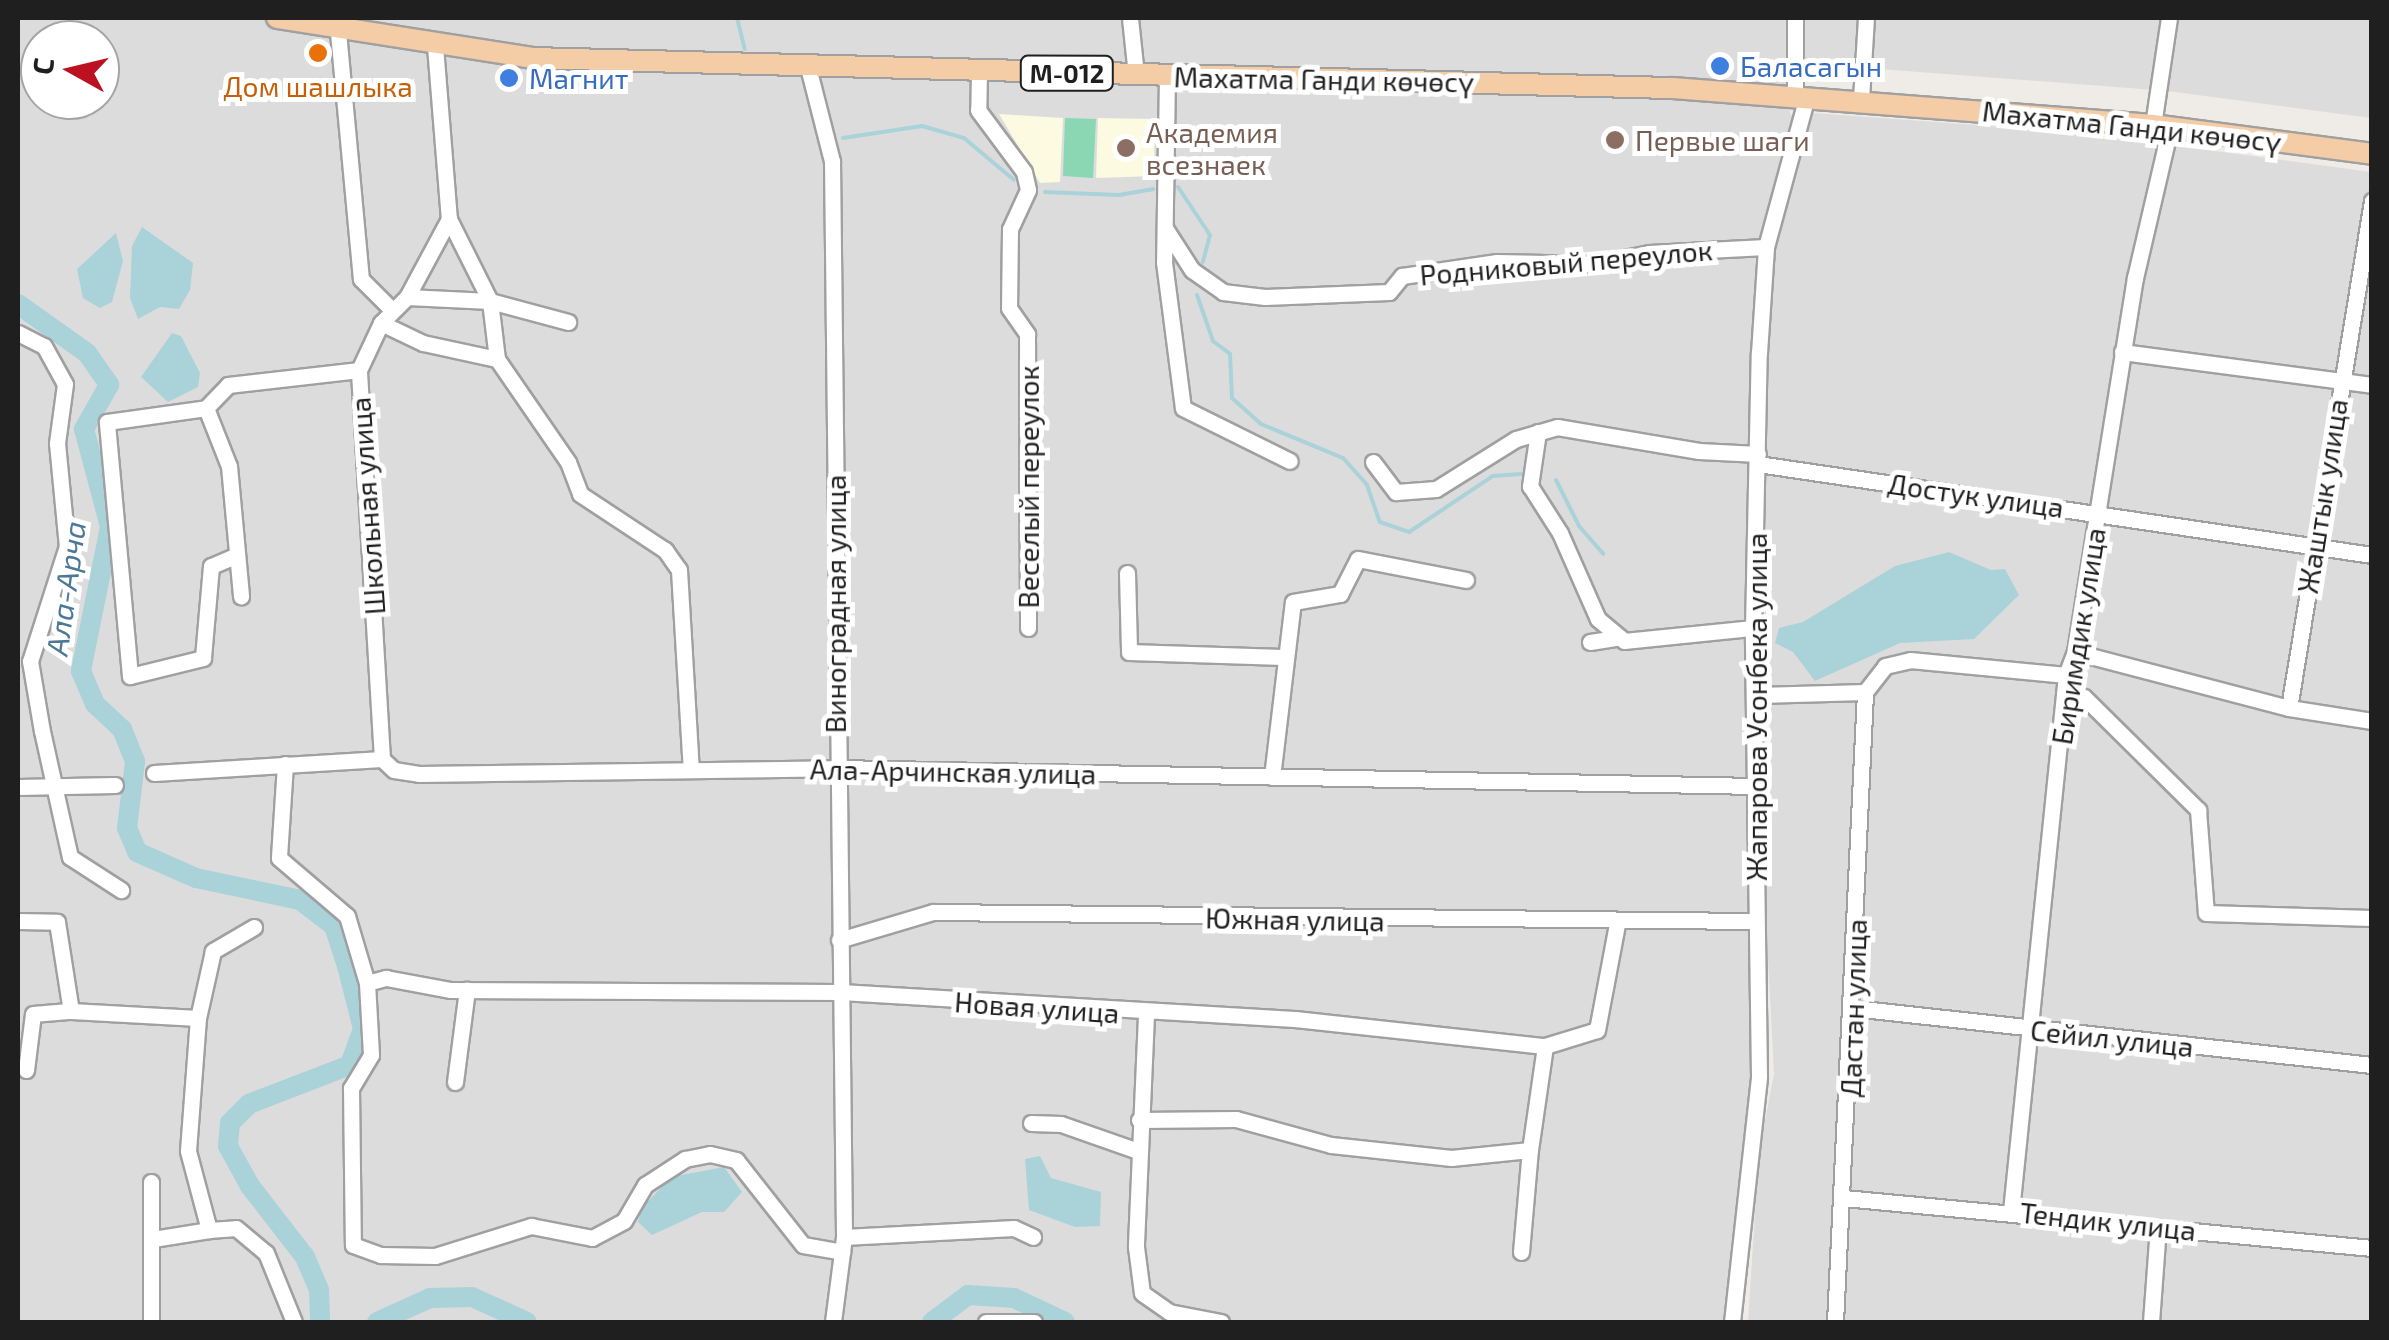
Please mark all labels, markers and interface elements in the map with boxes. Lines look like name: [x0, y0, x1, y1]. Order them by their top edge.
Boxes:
north arrow: [20, 20, 120, 120]
marker: Дом шашлыка: [307, 42, 329, 64]
place label: Баласагын: [1740, 49, 1882, 83]
road number: М-012: [1020, 53, 1114, 93]
marker: Баласагын: [1709, 55, 1731, 77]
text: С: [24, 56, 60, 77]
street label: Махатма Ганди көчөсү: [1173, 60, 1475, 98]
place label: Магнит: [529, 61, 628, 95]
marker: Магнит: [498, 67, 520, 89]
place label: Дом шашлыка: [223, 69, 413, 103]
street label: Махатма Ганди көчөсү: [1981, 94, 2283, 158]
place label: Академия всезнаек: [1146, 115, 1278, 181]
place label: Первые шаги: [1635, 123, 1810, 157]
marker: Первые шаги: [1604, 129, 1626, 151]
marker: Академия всезнаек: [1115, 137, 1137, 159]
street label: Родниковый переулок: [1418, 232, 1714, 292]
street label: Веселый переулок: [1011, 365, 1045, 609]
street label: Школьная улица: [343, 396, 391, 616]
street label: Жаштык улица: [2290, 396, 2354, 596]
street label: Достук улица: [1886, 466, 2066, 524]
street label: Виноградная улица: [818, 475, 852, 733]
water label: Ала-Арча: [38, 518, 92, 658]
street label: Биримдик улица: [2044, 525, 2112, 747]
street label: Жапарова Усонбека улица: [1739, 533, 1773, 881]
street label: Ала-Арчинская улица: [810, 752, 1096, 790]
street label: Южная улица: [1205, 901, 1385, 937]
street label: Дастан улица: [1833, 918, 1873, 1098]
street label: Новая улица: [953, 984, 1121, 1030]
street label: Сейил улица: [2029, 1013, 2195, 1063]
street label: Тендик улица: [2018, 1195, 2198, 1247]

